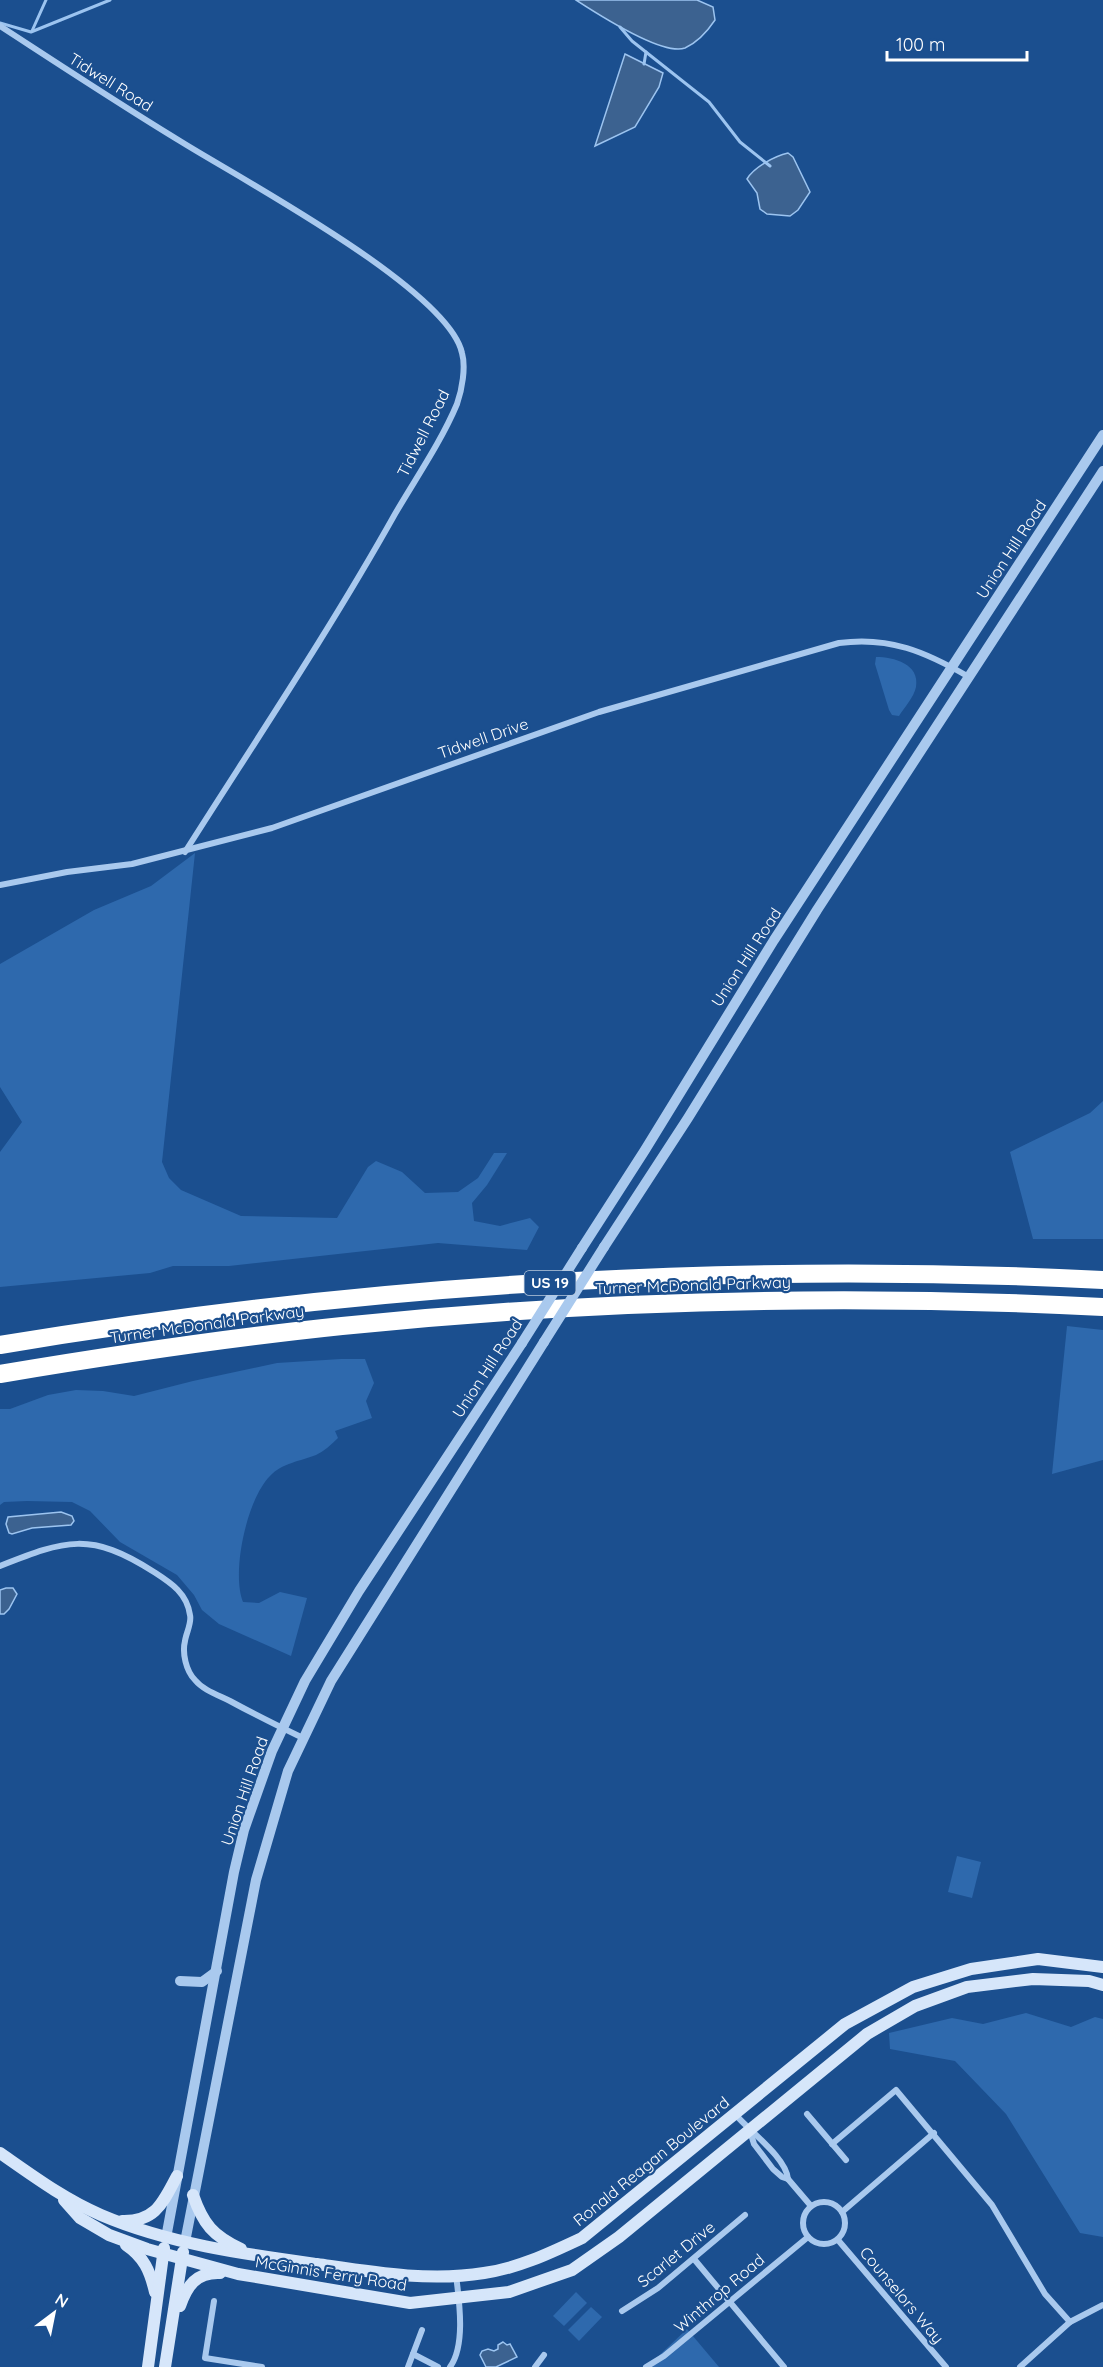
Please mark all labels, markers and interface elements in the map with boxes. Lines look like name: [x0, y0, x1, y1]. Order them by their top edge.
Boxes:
scale bar: [887, 24, 1026, 62]
text: 100 m: [896, 33, 945, 56]
street label: Tidwell Road: [65, 48, 157, 116]
street label: Tidwell Road: [392, 386, 454, 480]
street label: Union Hill Road: [972, 496, 1050, 602]
street label: Tidwell Drive: [435, 713, 531, 763]
street label: Union Hill Road: [707, 904, 785, 1010]
road number: US 19: [524, 1271, 576, 1295]
street label: Turner McDonald Parkway: [595, 1272, 791, 1298]
street label: Turner McDonald Parkway: [109, 1300, 305, 1348]
street label: Union Hill Road: [448, 1315, 526, 1421]
street label: Union Hill Road: [216, 1734, 272, 1848]
street label: Ronald Reagan Boulevard: [569, 2092, 733, 2230]
street label: Scarlet Drive: [633, 2217, 719, 2291]
street label: Counselors Way: [856, 2242, 948, 2348]
street label: Winthrop Road: [670, 2249, 768, 2337]
street label: McGinnis Ferry Road: [254, 2251, 408, 2295]
north arrow: [24, 2283, 84, 2343]
text: N: [52, 2289, 72, 2312]

